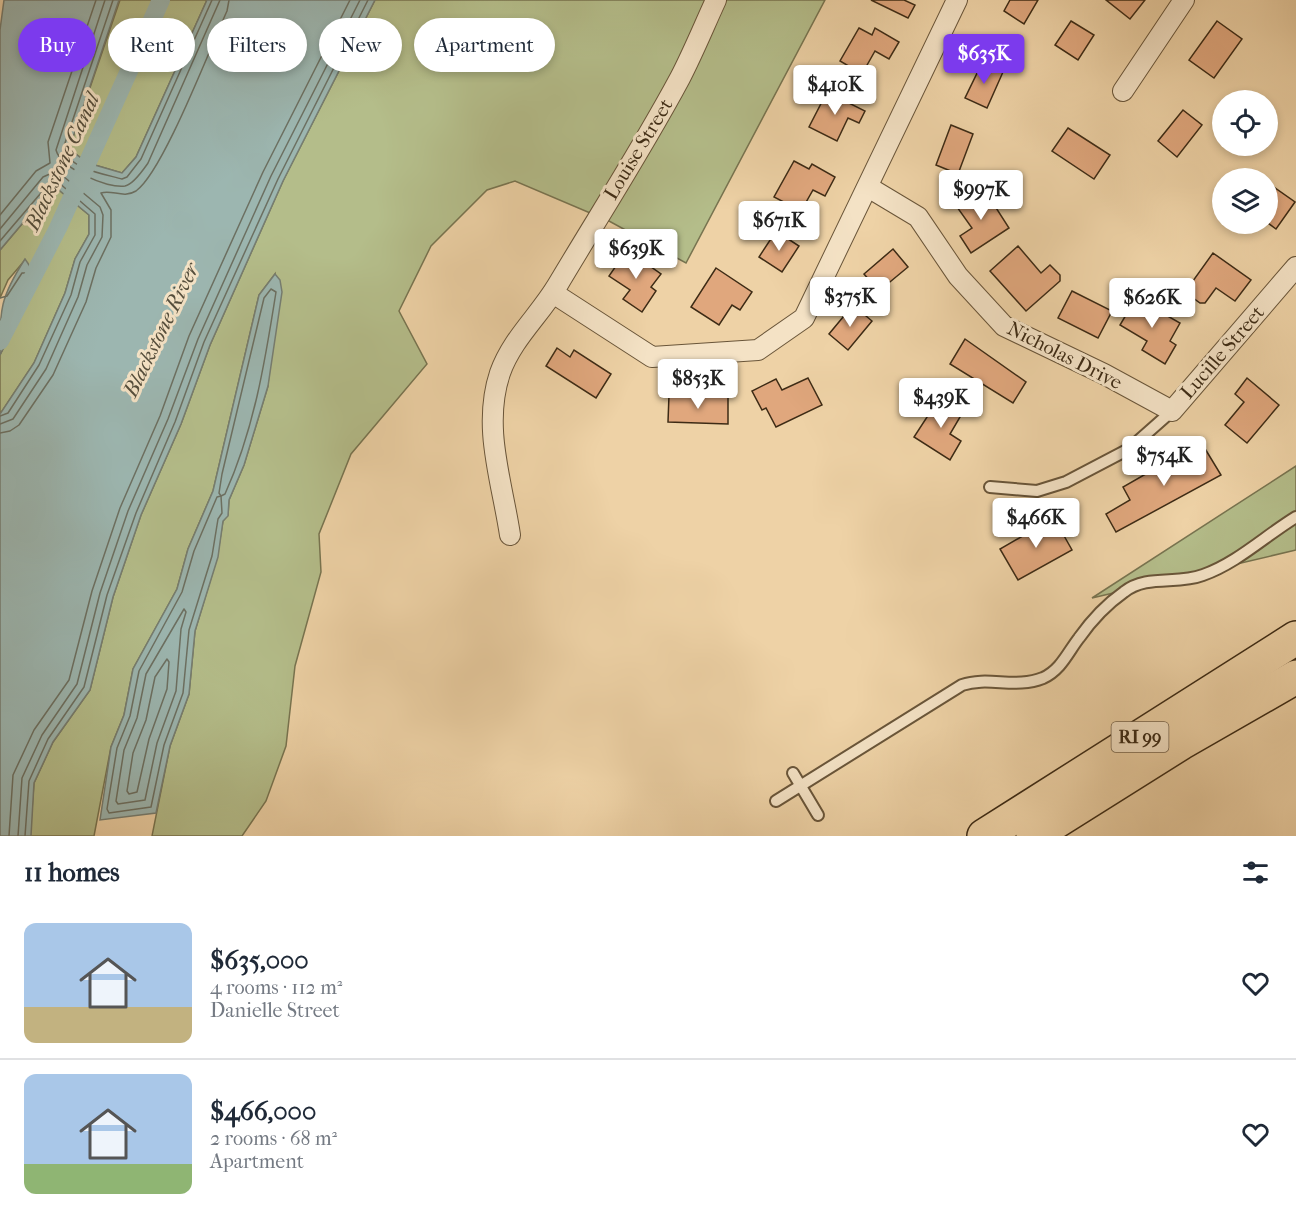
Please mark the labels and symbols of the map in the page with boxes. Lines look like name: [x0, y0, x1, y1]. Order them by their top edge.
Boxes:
pin: $635K: [942, 34, 1026, 85]
pin: $410K: [793, 65, 877, 116]
water label: Blackstone Canal: [19, 87, 106, 235]
street label: Louise Street: [599, 95, 678, 204]
pin: $997K: [939, 170, 1023, 221]
pin: $671K: [737, 201, 821, 252]
pin: $639K: [594, 229, 678, 280]
water label: Blackstone River: [118, 258, 204, 402]
pin: $375K: [808, 277, 892, 328]
pin: $626K: [1110, 278, 1194, 329]
street label: Lucille Street: [1176, 301, 1269, 404]
street label: Nicholas Drive: [1003, 317, 1126, 394]
pin: $853K: [656, 359, 740, 410]
pin: $439K: [899, 378, 983, 429]
pin: $754K: [1122, 436, 1206, 487]
pin: $466K: [994, 498, 1078, 549]
road number: RI 99: [1112, 722, 1168, 752]

